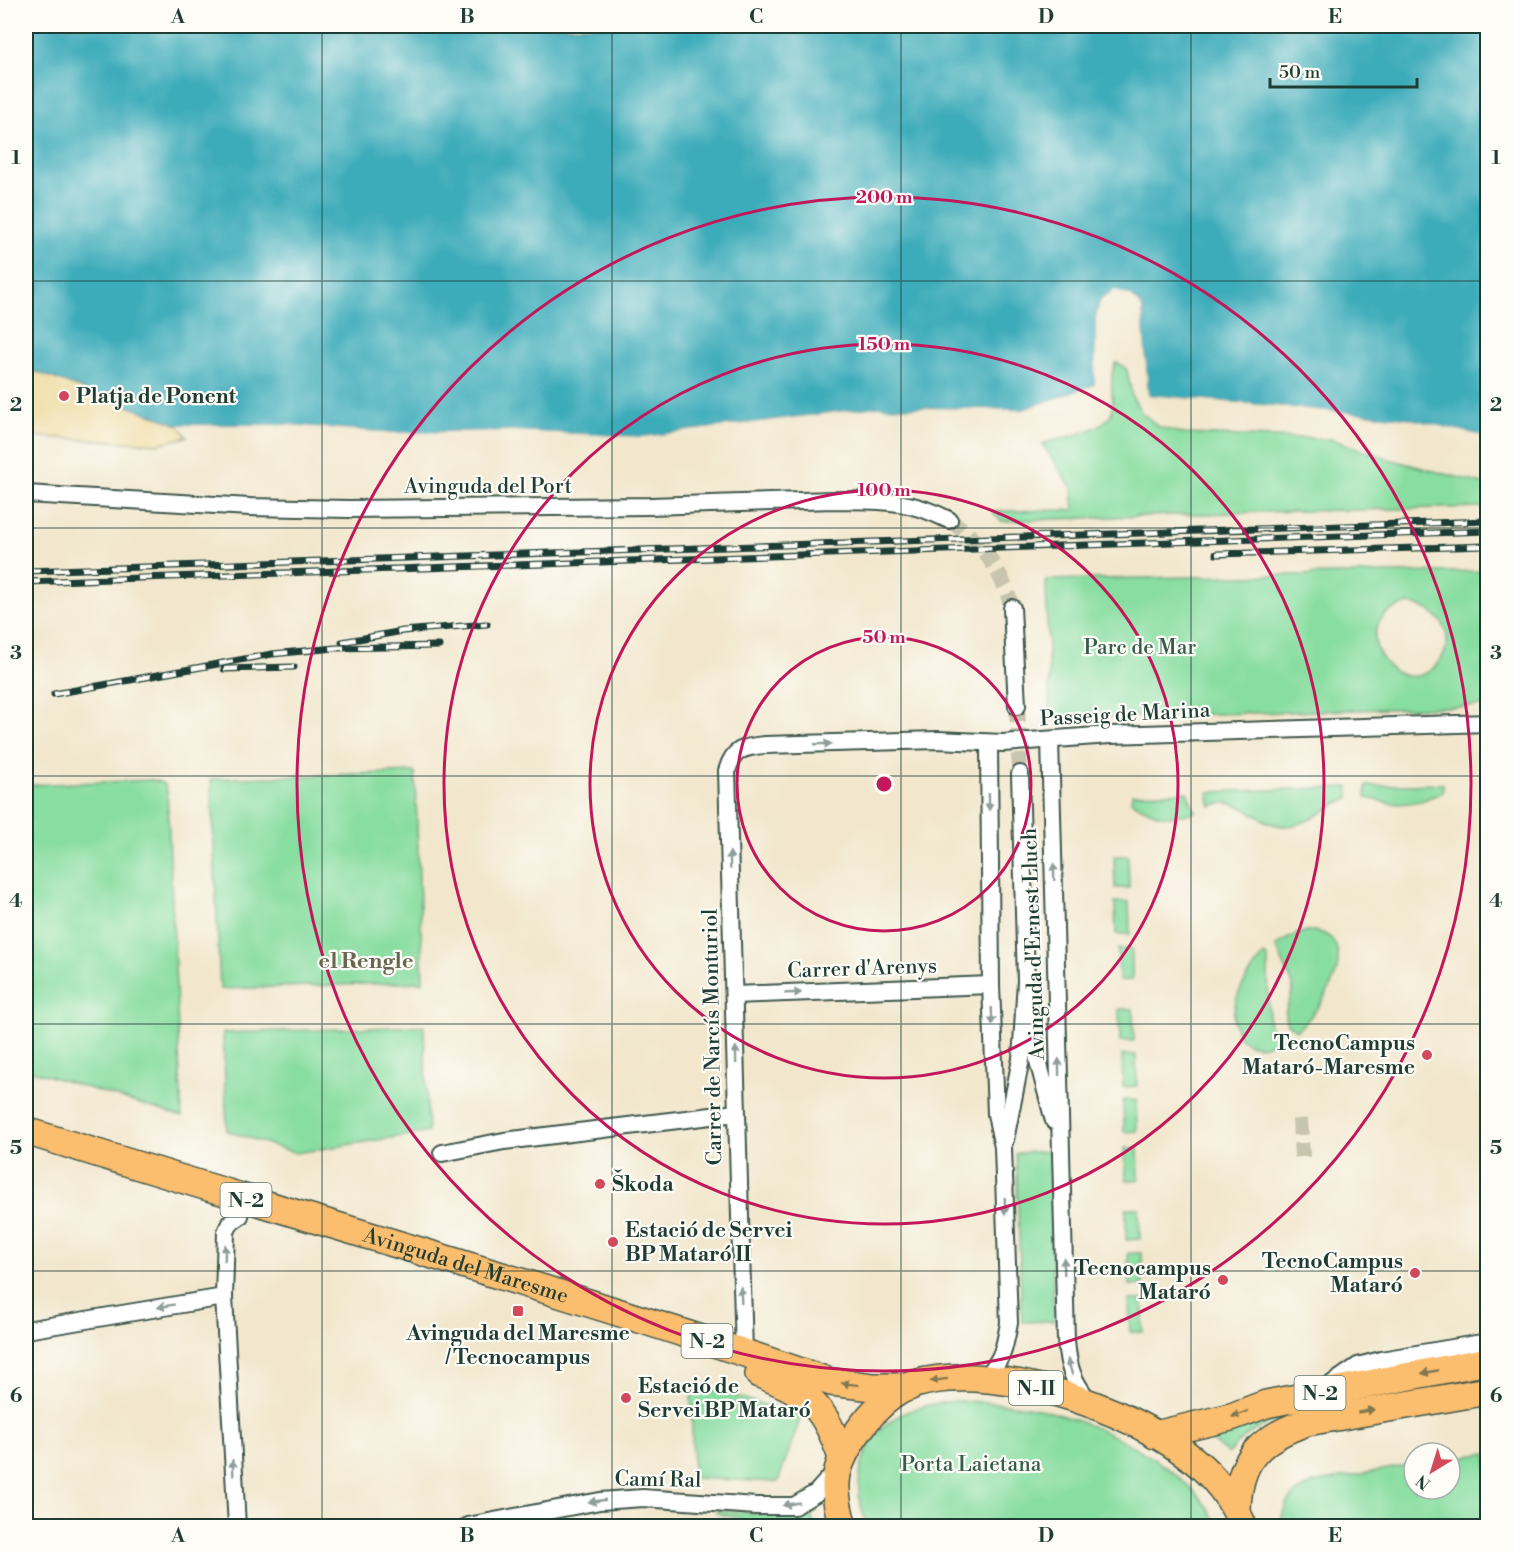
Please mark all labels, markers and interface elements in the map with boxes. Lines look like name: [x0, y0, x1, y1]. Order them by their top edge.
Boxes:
text: A: [170, 5, 186, 30]
text: B: [459, 5, 475, 30]
text: C: [749, 5, 763, 30]
text: D: [1038, 5, 1054, 30]
text: E: [1328, 5, 1342, 30]
scale bar: [1270, 51, 1417, 89]
text: 50 m: [1279, 61, 1321, 84]
text: 1: [11, 146, 21, 171]
text: 1: [1491, 146, 1501, 171]
text: 200 m: [856, 186, 913, 209]
text: 150 m: [858, 333, 911, 356]
place label: Platja de Ponent: [76, 384, 237, 410]
marker: Platja de Ponent: [57, 389, 71, 403]
text: 2: [10, 393, 22, 418]
text: 2: [1490, 393, 1502, 418]
street label: Avinguda del Port: [403, 474, 573, 500]
text: 100 m: [857, 479, 911, 502]
text: 50 m: [862, 626, 906, 649]
park label: Parc de Mar: [1084, 635, 1196, 661]
text: 3: [10, 641, 22, 666]
text: 3: [1490, 641, 1502, 666]
street label: Passeig de Marina: [1039, 698, 1211, 732]
one-way arrow: [814, 739, 833, 748]
centre of rings: [874, 774, 894, 794]
one-way arrow: [985, 792, 994, 811]
street label: Avinguda d'Ernest Lluch: [1017, 827, 1051, 1062]
one-way arrow: [726, 850, 735, 869]
one-way arrow: [1050, 862, 1059, 881]
text: 4: [9, 889, 23, 914]
text: 4: [1489, 889, 1503, 914]
street label: Carrer de Narcís Monturiol: [698, 908, 728, 1166]
district label: el Rengle: [318, 948, 414, 975]
street label: Carrer d'Arenys: [787, 953, 937, 985]
one-way arrow: [784, 988, 803, 997]
one-way arrow: [988, 1006, 997, 1025]
place label: TecnoCampus Mataró-Maresme: [1242, 1031, 1415, 1081]
one-way arrow: [731, 1045, 740, 1064]
marker: TecnoCampus Mataró-Maresme: [1420, 1048, 1434, 1062]
one-way arrow: [1054, 1057, 1064, 1076]
text: 5: [10, 1136, 22, 1161]
text: 5: [1490, 1136, 1502, 1161]
place label: Škoda: [612, 1169, 674, 1198]
marker: Škoda: [593, 1177, 607, 1191]
road number: N-2: [220, 1183, 272, 1217]
one-way arrow: [1001, 1196, 1010, 1215]
place label: Estació de Servei BP Mataró II: [625, 1218, 792, 1268]
street label: Avinguda del Maresme: [359, 1222, 571, 1310]
marker: Estació de Servei BP Mataró II: [606, 1235, 620, 1249]
one-way arrow: [220, 1244, 230, 1263]
place label: TecnoCampus Mataró: [1262, 1249, 1403, 1299]
one-way arrow: [1059, 1256, 1068, 1275]
place label: Tecnocampus Mataró: [1074, 1256, 1211, 1306]
marker: TecnoCampus Mataró: [1408, 1266, 1422, 1280]
marker: Tecnocampus Mataró: [1216, 1273, 1230, 1287]
one-way arrow: [737, 1285, 746, 1304]
one-way arrow: [156, 1302, 175, 1311]
marker: Avinguda del Maresme / Tecnocampus: [511, 1304, 525, 1318]
place label: Avinguda del Maresme / Tecnocampus: [405, 1321, 630, 1371]
road number: N-2: [682, 1324, 732, 1358]
one-way arrow: [1065, 1358, 1074, 1376]
one-way arrow: [1420, 1368, 1439, 1377]
road number: N-II: [1009, 1371, 1063, 1405]
place label: Estació de Servei BP Mataró: [638, 1374, 811, 1424]
one-way arrow: [930, 1375, 949, 1385]
road number: N-2: [1294, 1376, 1346, 1410]
one-way arrow: [841, 1380, 860, 1389]
text: 6: [10, 1384, 23, 1409]
text: 6: [1490, 1384, 1503, 1409]
marker: Estació de Servei BP Mataró: [619, 1391, 633, 1405]
one-way arrow: [1357, 1407, 1376, 1416]
one-way arrow: [1231, 1409, 1249, 1419]
north arrow: [1402, 1441, 1462, 1501]
park label: Porta Laietana: [901, 1452, 1042, 1478]
one-way arrow: [229, 1459, 238, 1478]
street label: Camí Ral: [614, 1466, 701, 1494]
text: N: [1412, 1470, 1435, 1494]
one-way arrow: [588, 1497, 607, 1506]
one-way arrow: [782, 1500, 801, 1509]
text: A: [170, 1524, 186, 1549]
text: B: [459, 1524, 475, 1549]
text: C: [749, 1524, 763, 1549]
text: D: [1038, 1524, 1054, 1549]
text: E: [1328, 1524, 1342, 1549]

